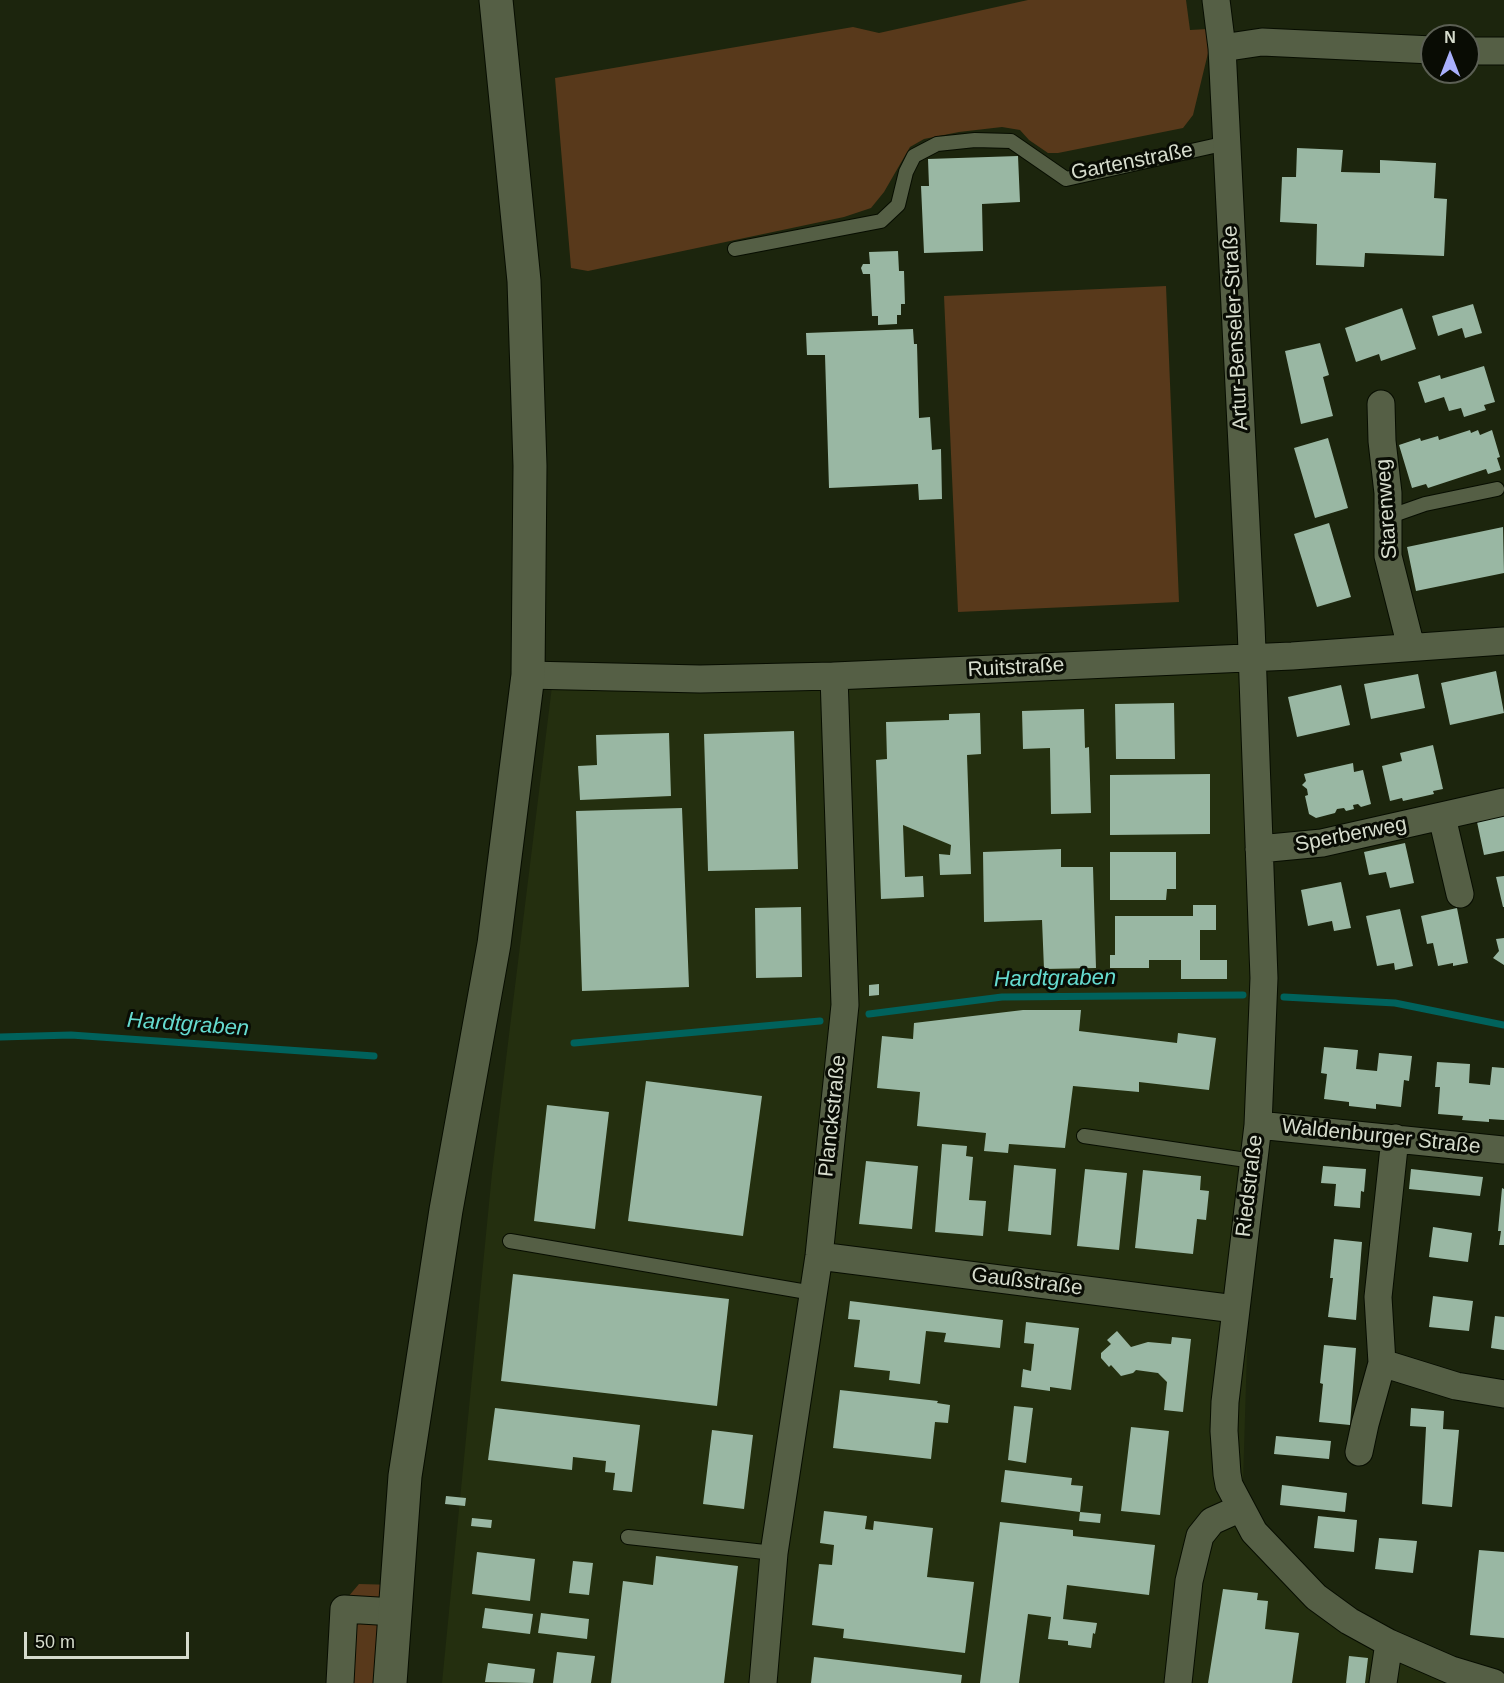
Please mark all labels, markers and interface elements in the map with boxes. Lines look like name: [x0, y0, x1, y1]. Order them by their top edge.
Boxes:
north arrow: [1420, 24, 1480, 84]
text: N: [1444, 29, 1456, 46]
street label: Gartenstraße: [1069, 138, 1195, 186]
street label: Artur-Benseler-Straße: [1218, 225, 1254, 431]
street label: Starenweg: [1371, 458, 1403, 560]
street label: Ruitstraße: [967, 653, 1065, 683]
street label: Sperberweg: [1293, 812, 1409, 858]
water label: Hardtgraben: [994, 965, 1116, 993]
water label: Hardtgraben: [126, 1008, 250, 1042]
street label: Planckstraße: [814, 1054, 852, 1178]
street label: Waldenburger Straße: [1280, 1114, 1482, 1160]
street label: Riedstraße: [1231, 1133, 1269, 1239]
street label: Gaußstraße: [970, 1263, 1084, 1301]
scale bar: [27, 1620, 192, 1658]
text: 50 m: [35, 1632, 75, 1652]

